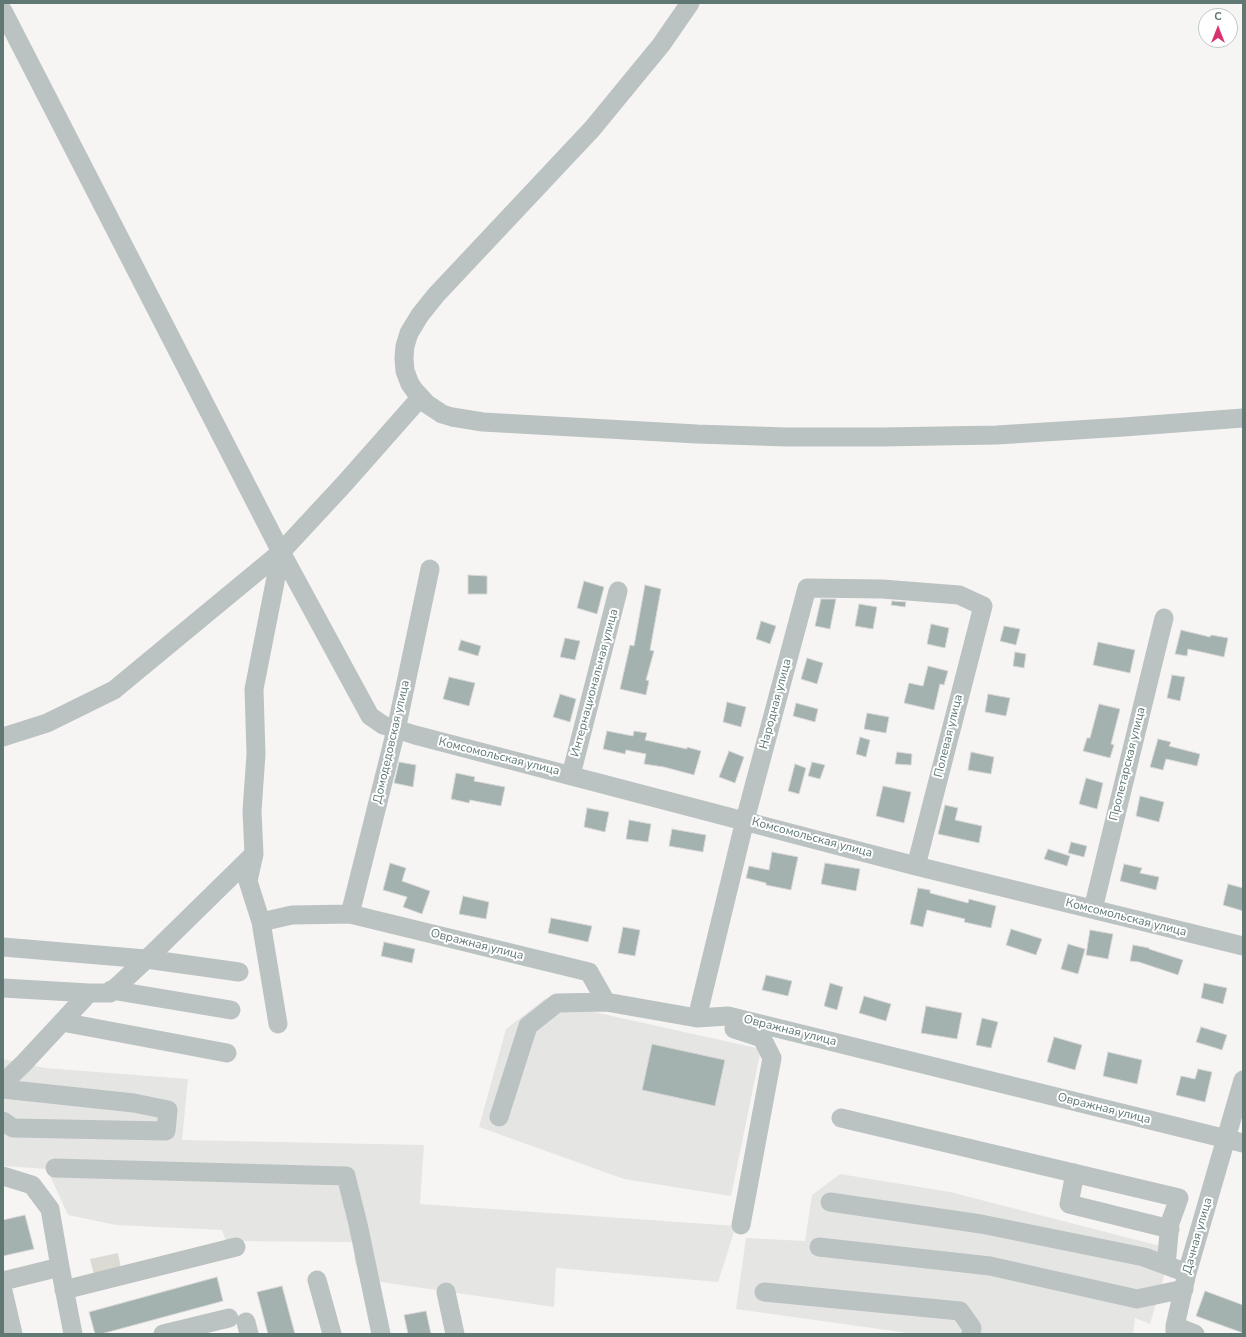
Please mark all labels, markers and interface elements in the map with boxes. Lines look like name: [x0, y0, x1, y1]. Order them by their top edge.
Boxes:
north arrow: [1198, 8, 1238, 48]
text: С: [1214, 9, 1222, 24]
street label: Интернациональная улица: [568, 607, 622, 759]
street label: Народная улица: [757, 657, 795, 751]
street label: Домодедовская улица: [371, 679, 413, 805]
street label: Полевая улица: [932, 693, 966, 779]
street label: Пролетарская улица: [1107, 706, 1149, 822]
street label: Комсомольская улица: [437, 735, 561, 779]
street label: Комсомольская улица: [750, 815, 874, 861]
street label: Комсомольская улица: [1064, 896, 1188, 940]
street label: Овражная улица: [429, 926, 525, 964]
street label: Овражная улица: [742, 1012, 838, 1050]
street label: Овражная улица: [1056, 1090, 1152, 1128]
street label: Дачная улица: [1180, 1196, 1216, 1276]

